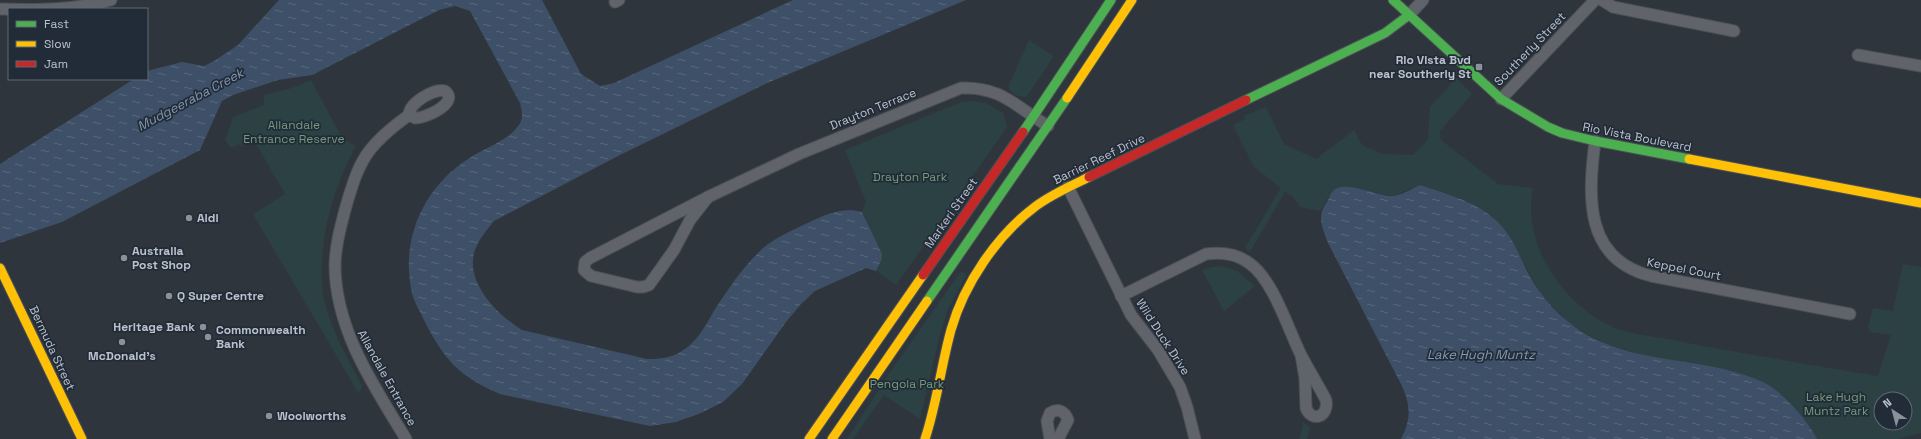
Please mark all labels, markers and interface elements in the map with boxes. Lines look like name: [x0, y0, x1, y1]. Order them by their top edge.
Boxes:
legend: [8, 8, 148, 80]
street label: Southerly Street: [1491, 9, 1569, 89]
text: Fast: [44, 16, 69, 32]
text: Slow: [44, 36, 71, 52]
place label: Rio Vista Bvd near Southerly St: [1369, 52, 1471, 82]
text: Jam: [44, 56, 68, 72]
marker: Rio Vista Bvd near Southerly St: [1474, 62, 1484, 72]
water label: Mudgeeraba Creek: [134, 63, 248, 135]
street label: Drayton Terrace: [827, 84, 919, 134]
park label: Allandale Entrance Reserve: [243, 117, 345, 147]
street label: Rio Vista Boulevard: [1581, 119, 1693, 155]
street label: Barrier Reef Drive: [1050, 130, 1148, 188]
park label: Drayton Park: [873, 169, 948, 185]
street label: Markeri Street: [921, 175, 981, 251]
place label: Aldi: [197, 210, 219, 226]
marker: Aldi: [184, 213, 194, 223]
place label: Australia Post Shop: [132, 243, 191, 273]
marker: Australia Post Shop: [119, 253, 129, 263]
street label: Keppel Court: [1646, 254, 1722, 284]
place label: Q Super Centre: [177, 288, 264, 304]
marker: Q Super Centre: [164, 291, 174, 301]
street label: Wild Duck Drive: [1132, 296, 1194, 378]
street label: Bermuda Street: [25, 303, 79, 393]
place label: Heritage Bank: [113, 319, 195, 335]
marker: Heritage Bank: [198, 322, 208, 332]
place label: Commonwealth Bank: [216, 322, 306, 352]
street label: Allandale Entrance: [354, 327, 420, 429]
marker: Commonwealth Bank: [203, 332, 213, 342]
marker: McDonald's: [117, 337, 127, 347]
water label: Lake Hugh Muntz: [1427, 346, 1536, 363]
place label: McDonald's: [88, 348, 156, 364]
park label: Pengola Park: [870, 376, 945, 392]
park label: Lake Hugh Muntz Park: [1804, 389, 1869, 419]
north arrow: [1873, 391, 1913, 431]
text: N: [1880, 395, 1894, 411]
place label: Woolworths: [277, 408, 346, 424]
marker: Woolworths: [264, 411, 274, 421]

